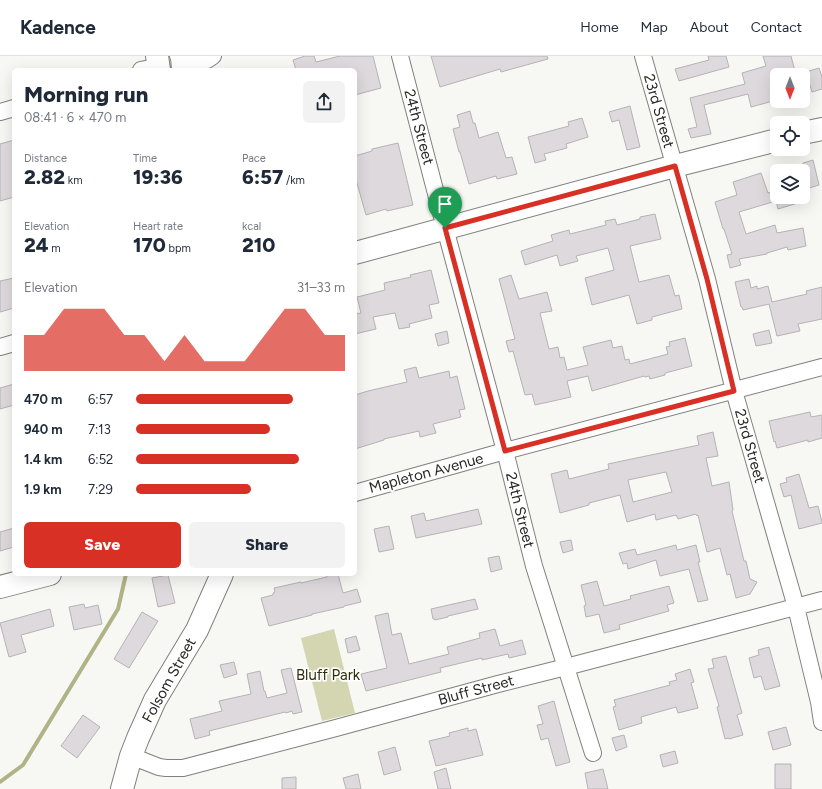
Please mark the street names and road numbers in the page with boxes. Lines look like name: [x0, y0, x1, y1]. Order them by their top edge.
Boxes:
street label: 23rd Street: [640, 72, 678, 150]
street label: 24th Street: [400, 87, 438, 167]
street label: 23rd Street: [731, 407, 769, 485]
street label: Mapleton Avenue: [367, 449, 485, 497]
street label: 24th Street: [502, 470, 538, 550]
street label: Folsom Street: [138, 634, 200, 726]
street label: Bluff Street: [436, 671, 516, 709]

